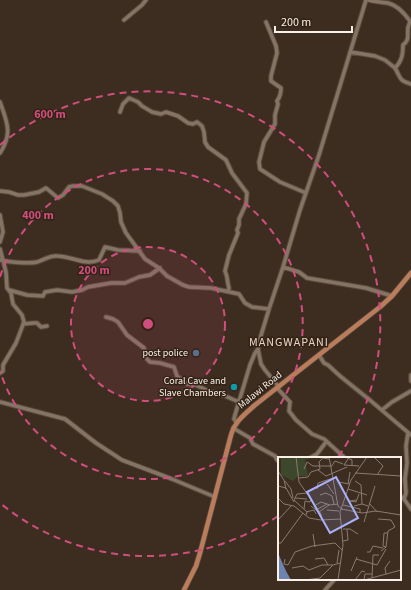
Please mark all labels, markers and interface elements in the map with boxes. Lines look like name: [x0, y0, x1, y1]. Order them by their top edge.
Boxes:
scale bar: [275, 8, 352, 34]
text: 200 m: [281, 14, 311, 31]
text: 600 m: [34, 106, 66, 123]
text: 400 m: [22, 207, 54, 224]
text: 200 m: [78, 262, 110, 279]
centre of rings: [141, 317, 155, 331]
district label: MANGWAPANI: [249, 334, 329, 351]
place label: post police: [142, 346, 188, 360]
marker: post police: [191, 348, 201, 358]
street label: Malawi Road: [235, 368, 285, 412]
place label: Coral Cave and Slave Chambers: [159, 374, 226, 400]
marker: Coral Cave and Slave Chambers: [229, 382, 239, 392]
inset map: [278, 457, 401, 580]

